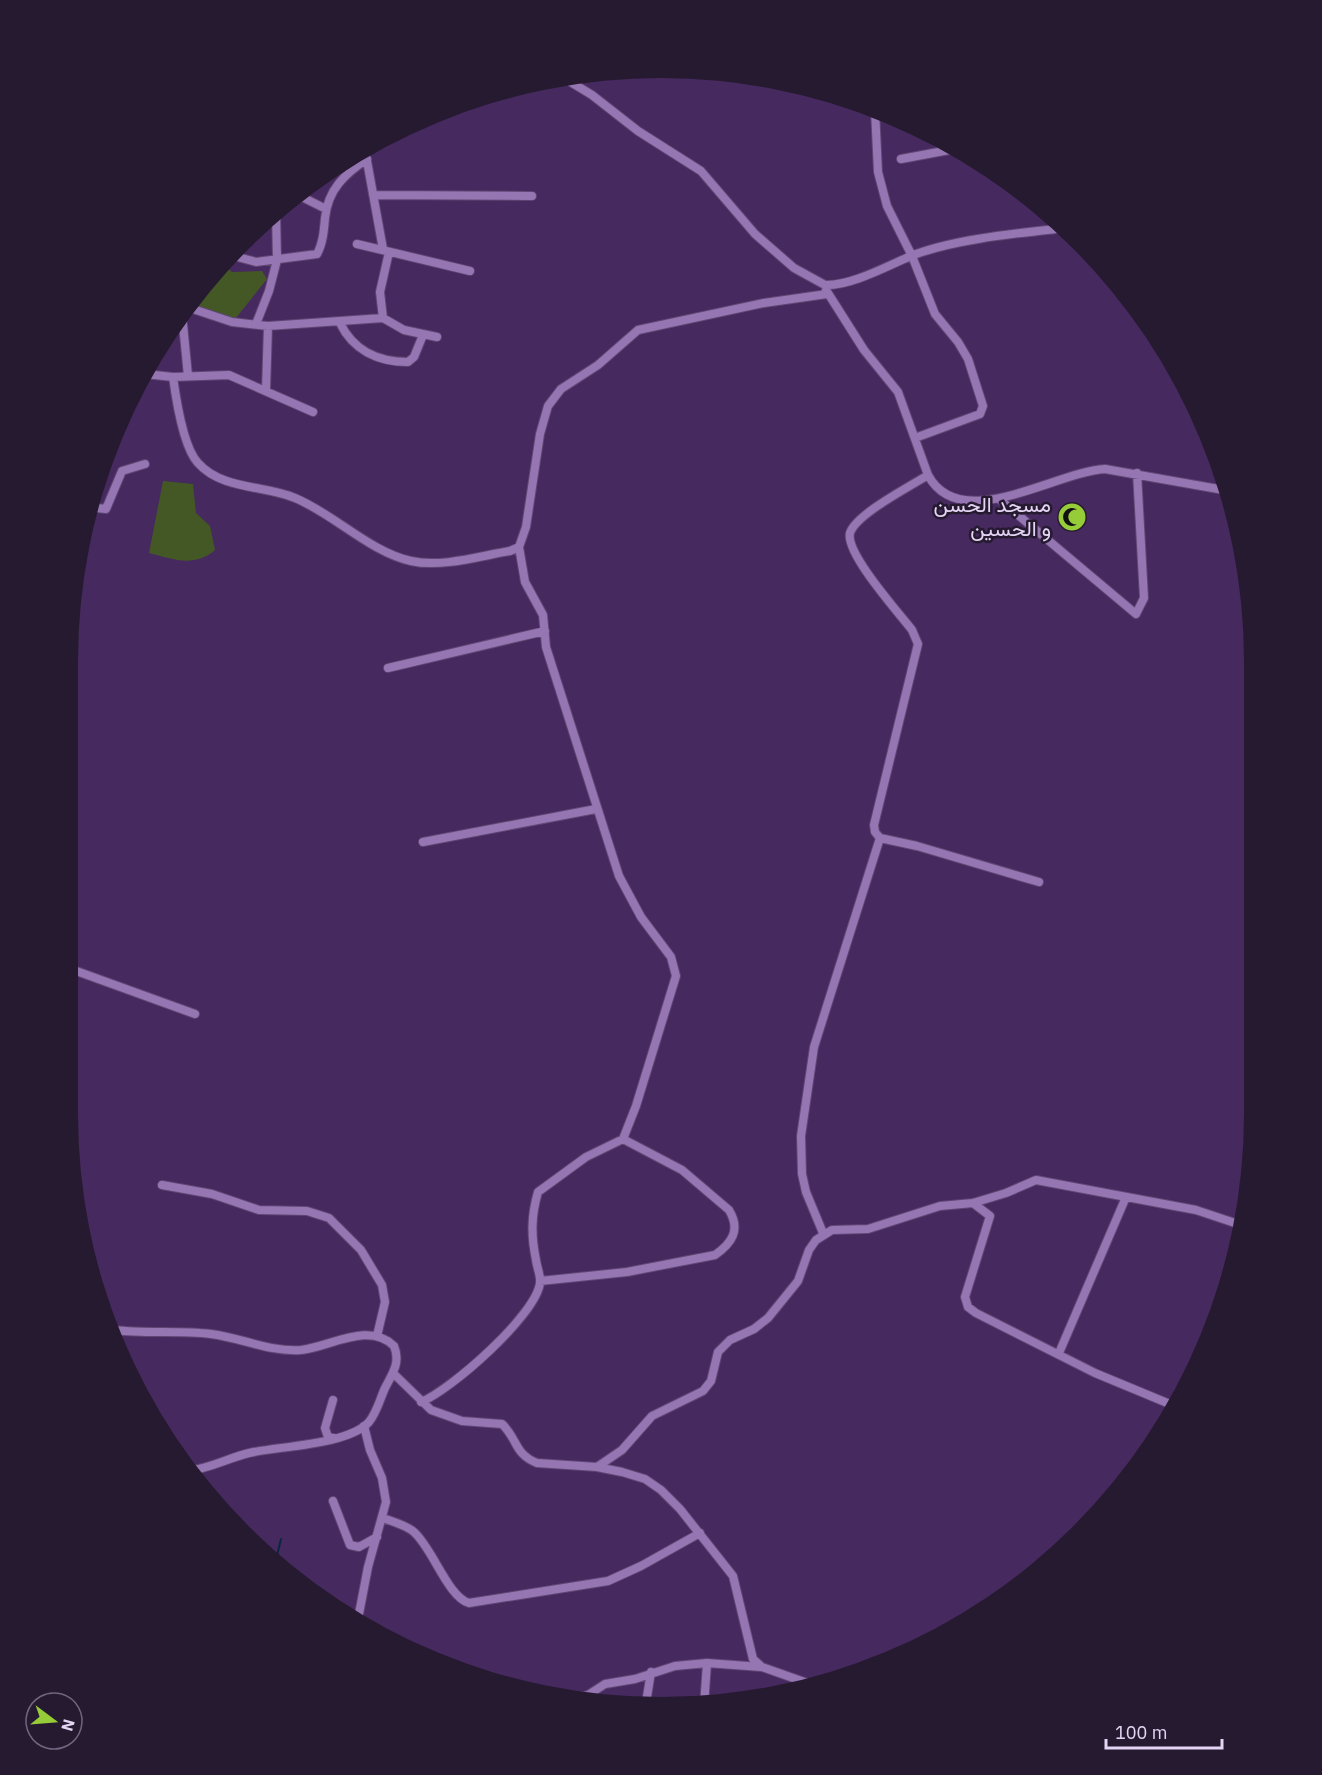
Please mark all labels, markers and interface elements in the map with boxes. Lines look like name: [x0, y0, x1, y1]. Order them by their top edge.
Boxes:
place label: مسجد الحسن و الحسين: [934, 490, 1051, 542]
mosque icon: مسجد الحسن و الحسين: [1056, 501, 1088, 533]
north arrow: [24, 1691, 84, 1751]
scale bar: [1106, 1712, 1222, 1750]
text: N: [57, 1717, 80, 1733]
text: 100 m: [1115, 1721, 1167, 1744]

